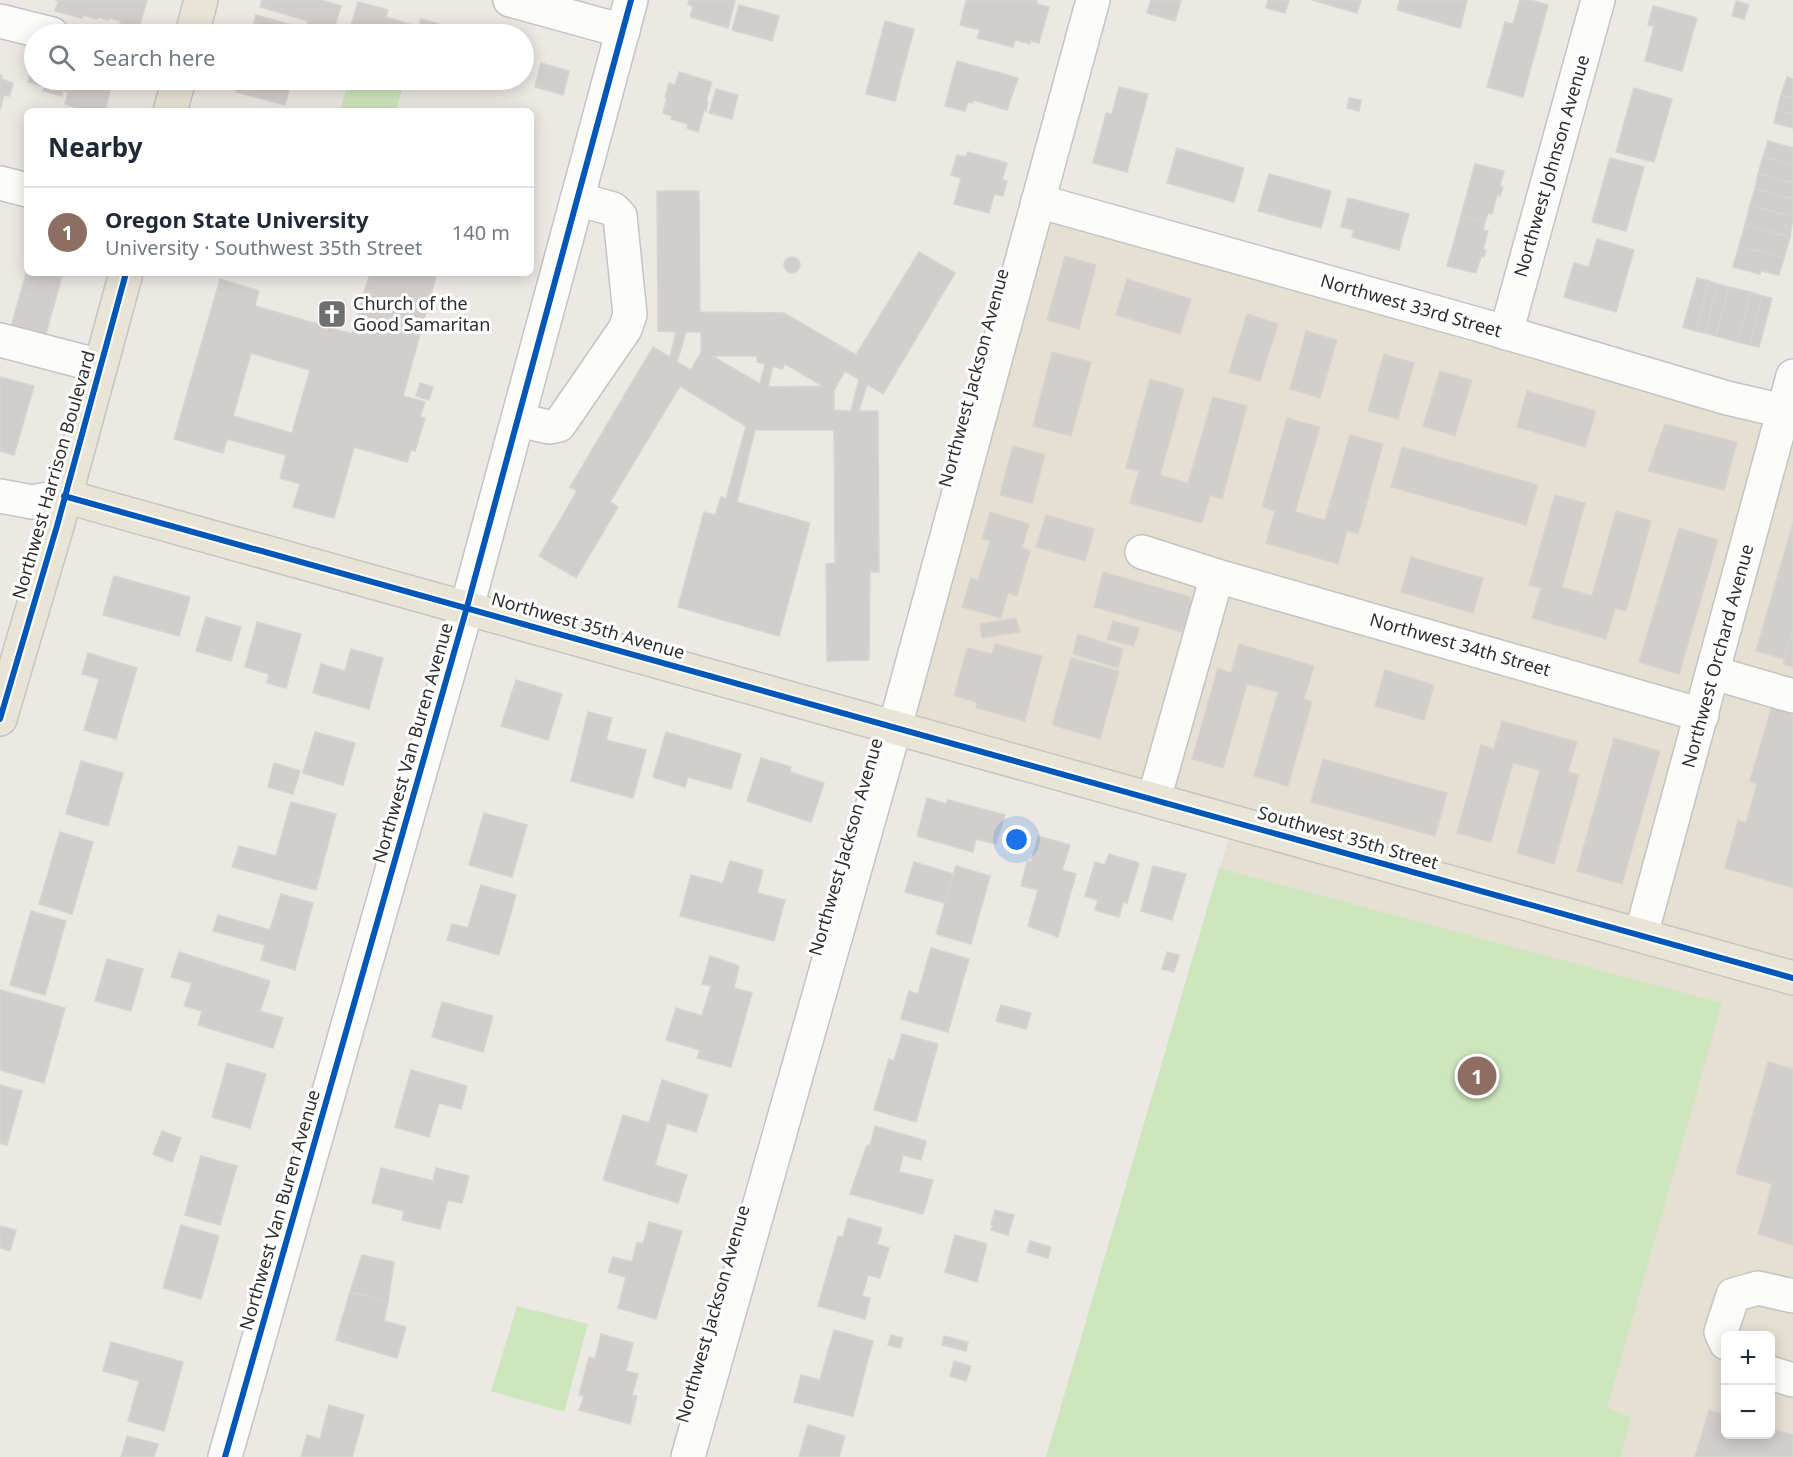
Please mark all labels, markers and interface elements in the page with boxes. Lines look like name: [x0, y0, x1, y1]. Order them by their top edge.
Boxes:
search box: [24, 24, 534, 90]
icon: search: [45, 41, 78, 74]
text: Search here: [93, 42, 215, 72]
street label: Northwest Johnson Avenue: [1508, 52, 1594, 280]
text: Nearby: [48, 129, 143, 165]
text: Oregon State University: [105, 204, 369, 234]
text: 1: [62, 219, 73, 246]
text: 140 m: [452, 219, 510, 246]
text: University · Southwest 35th Street: [105, 234, 422, 261]
street label: Northwest Jackson Avenue: [932, 266, 1014, 490]
street label: Northwest 33rd Street: [1318, 268, 1505, 343]
place label: Church of the Good Samaritan: [353, 291, 490, 336]
church icon: Church of the Good Samaritan: [316, 298, 348, 330]
street label: Northwest Harrison Boulevard: [6, 348, 100, 602]
street label: Northwest Orchard Avenue: [1676, 541, 1758, 770]
street label: Northwest 35th Avenue: [489, 586, 688, 664]
street label: Northwest 34th Street: [1367, 607, 1554, 681]
street label: Northwest Van Buren Avenue: [366, 620, 458, 866]
street label: Northwest Jackson Avenue: [802, 735, 888, 958]
street label: Southwest 35th Street: [1255, 800, 1442, 874]
your location: [1002, 825, 1031, 854]
pin: 1: [1458, 1054, 1496, 1098]
street label: Northwest Van Buren Avenue: [233, 1087, 325, 1333]
street label: Northwest Jackson Avenue: [669, 1202, 755, 1425]
map controls: [1721, 1331, 1775, 1439]
button: +: [1721, 1331, 1775, 1385]
button: −: [1721, 1385, 1775, 1439]

